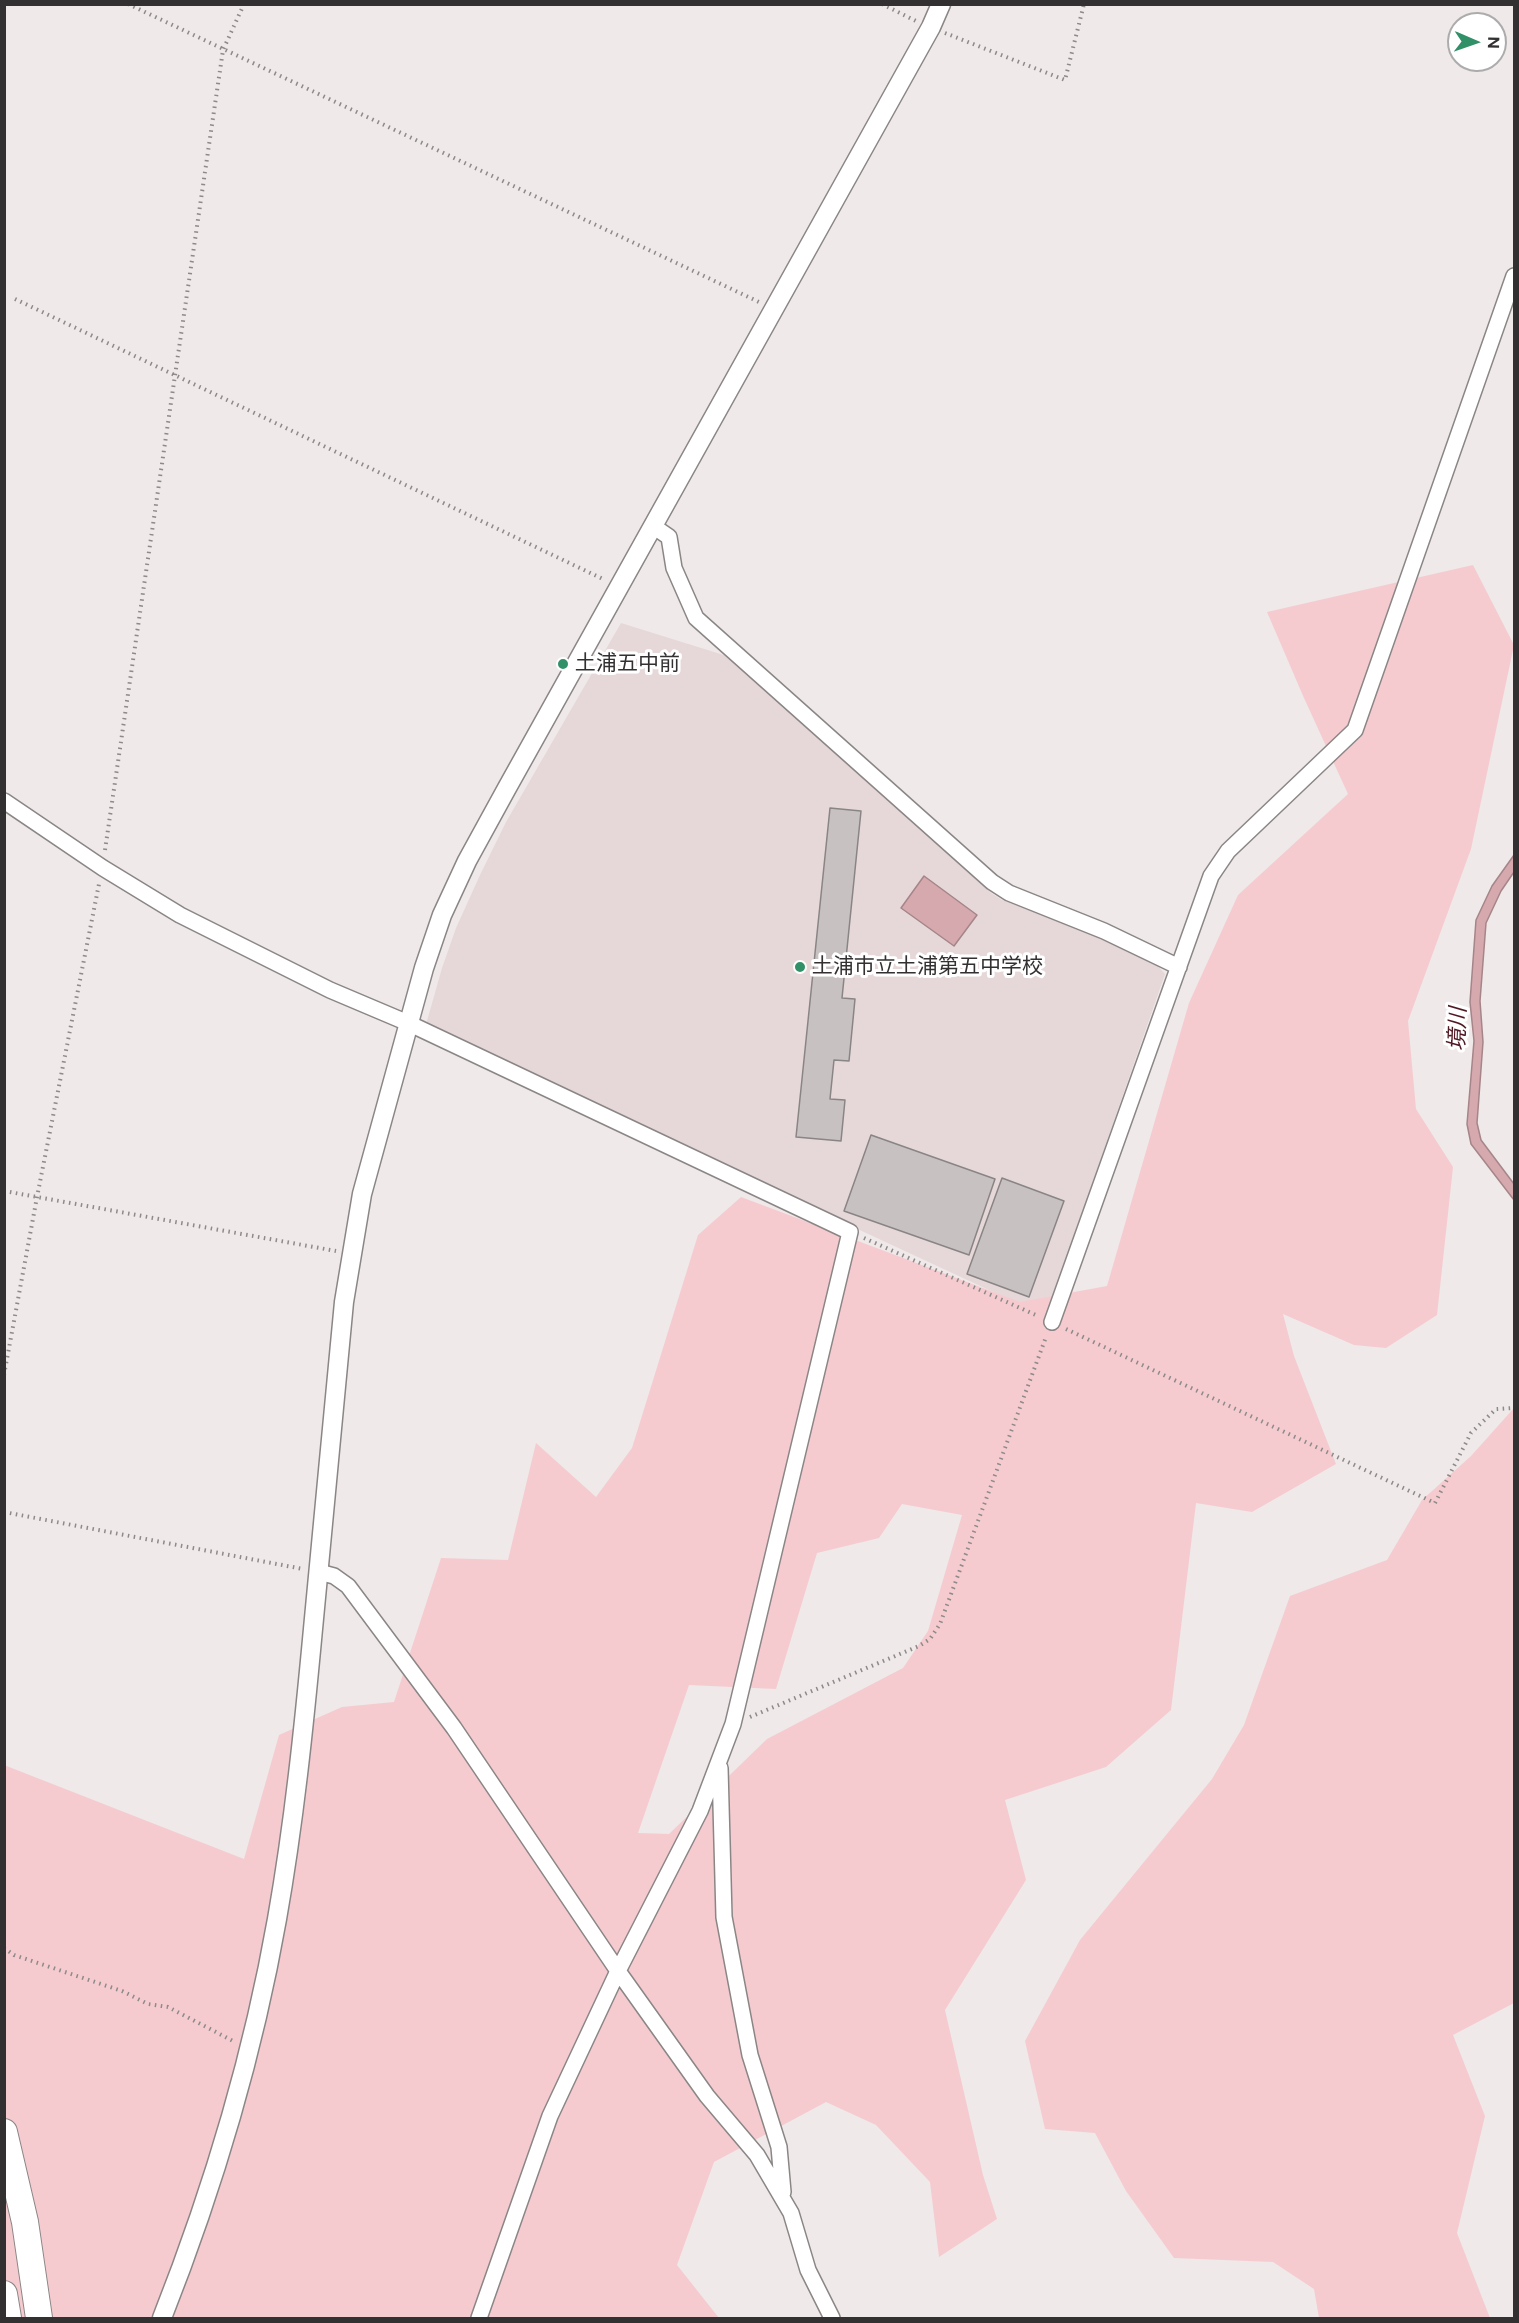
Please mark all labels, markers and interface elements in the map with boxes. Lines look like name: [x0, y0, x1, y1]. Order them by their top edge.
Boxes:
north arrow: [1447, 12, 1507, 72]
text: N: [1484, 36, 1503, 49]
place label: 土浦五中前: [575, 651, 680, 677]
marker: 土浦五中前: [556, 657, 570, 671]
place label: 土浦市立土浦第五中学校: [812, 954, 1043, 980]
marker: 土浦市立土浦第五中学校: [793, 960, 807, 974]
water label: 境川: [1444, 1007, 1472, 1051]

